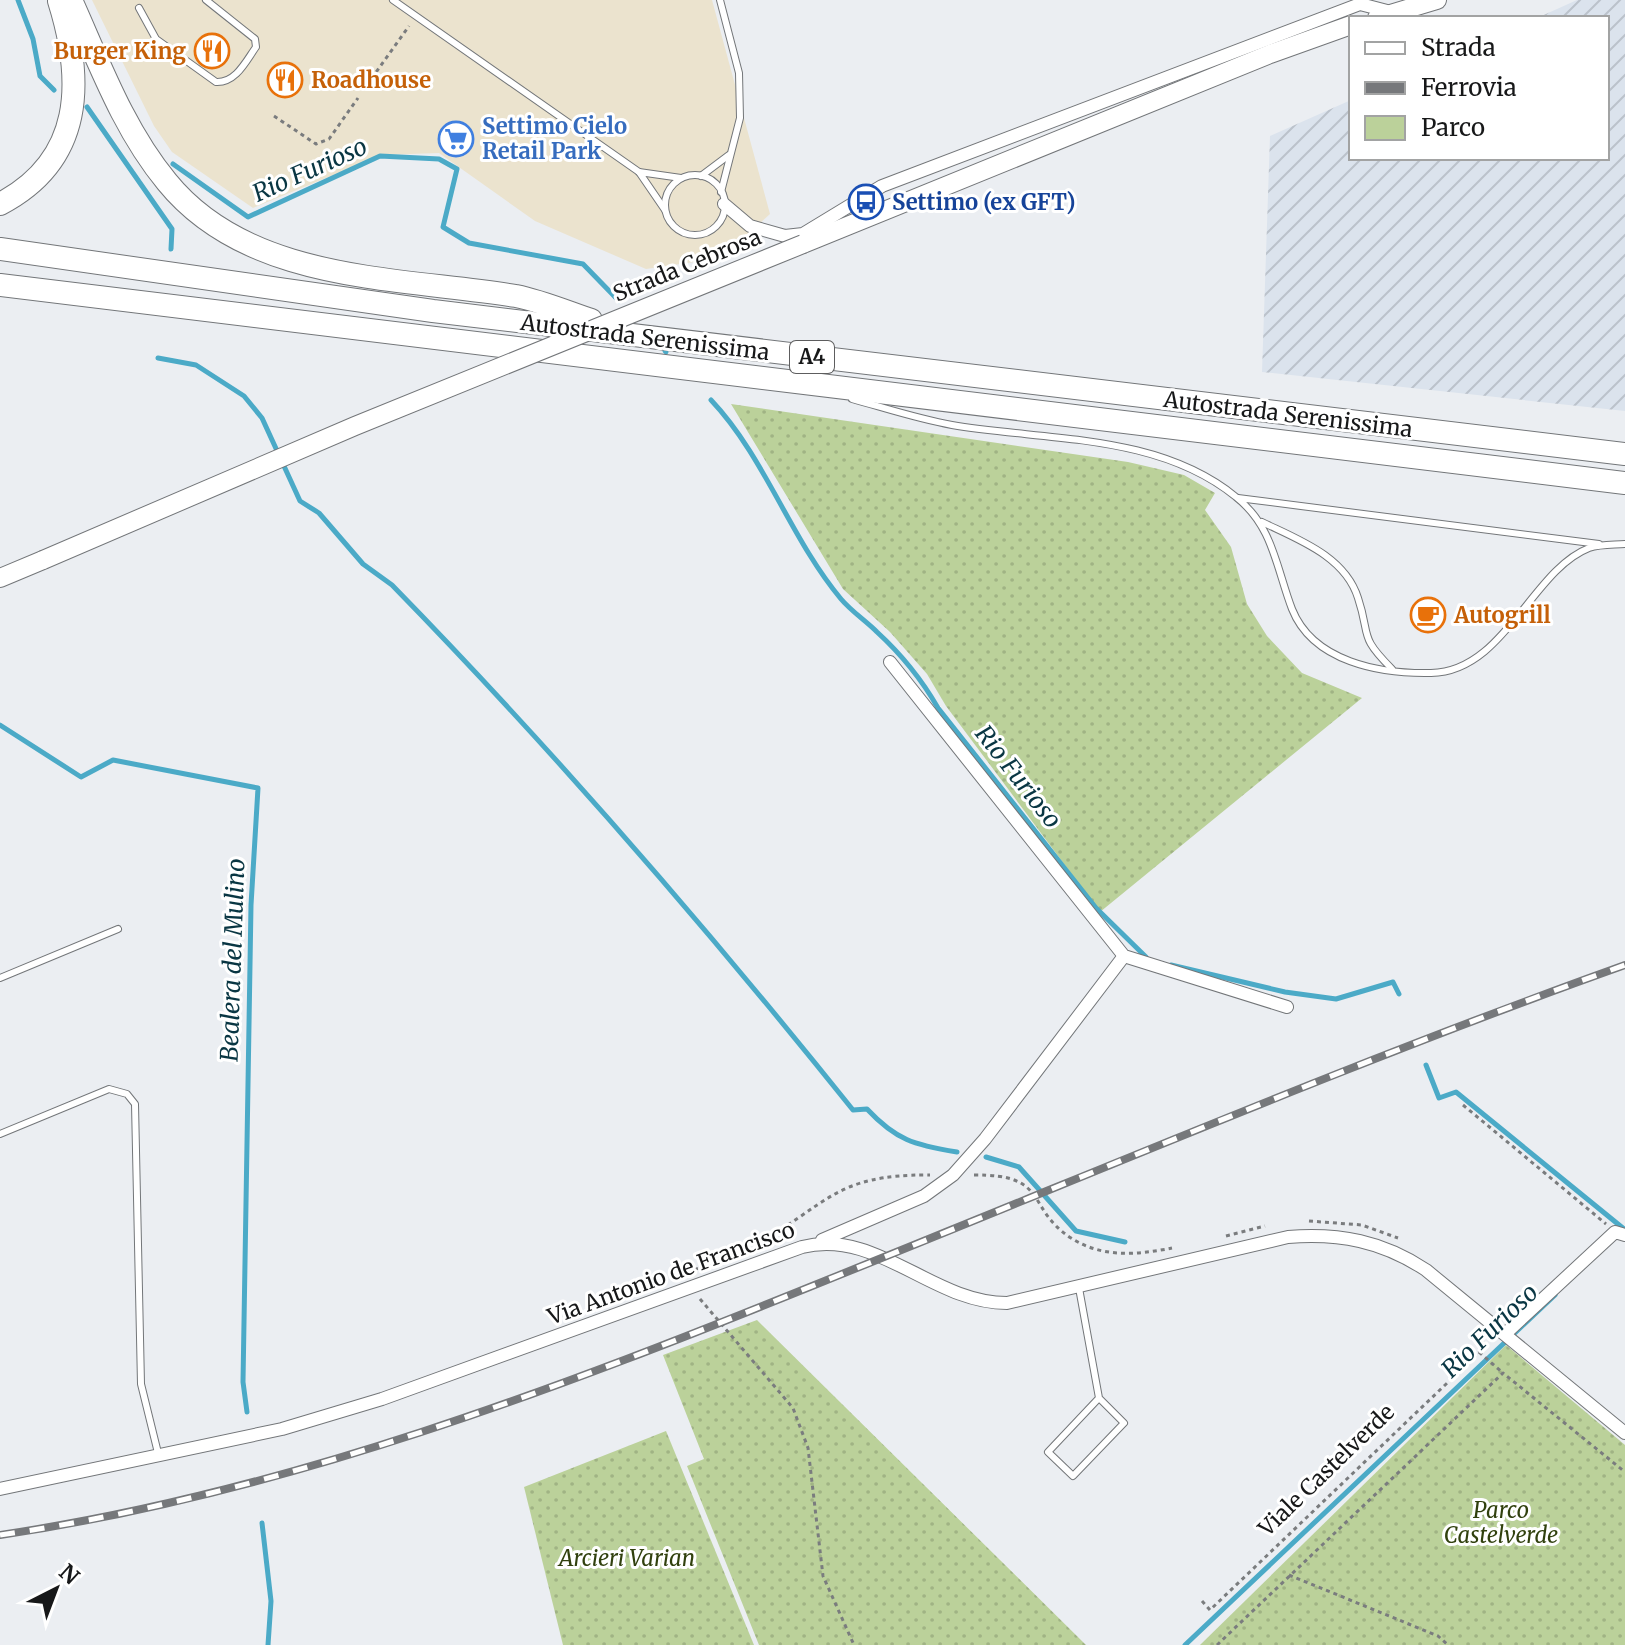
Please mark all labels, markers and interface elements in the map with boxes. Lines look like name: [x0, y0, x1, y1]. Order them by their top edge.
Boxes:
legend: [1349, 16, 1609, 160]
restaurant icon: Burger King: [193, 32, 231, 70]
text: Strada: [1421, 32, 1496, 63]
place label: Burger King: [54, 37, 186, 65]
restaurant icon: Roadhouse: [266, 61, 304, 99]
place label: Roadhouse: [311, 66, 431, 94]
text: Ferrovia: [1421, 72, 1517, 103]
place label: Settimo Cielo Retail Park: [482, 112, 627, 165]
text: Parco: [1421, 112, 1485, 143]
supermarket icon: Settimo Cielo Retail Park: [437, 120, 475, 158]
water label: Rio Furioso: [248, 131, 372, 209]
bus stop icon: Settimo (ex GFT): [847, 183, 885, 221]
place label: Settimo (ex GFT): [892, 188, 1076, 216]
street label: Strada Cebrosa: [609, 222, 765, 307]
street label: Autostrada Serenissima: [518, 308, 771, 366]
road number: A4: [790, 341, 834, 373]
street label: Autostrada Serenissima: [1161, 385, 1414, 443]
cafe icon: Autogrill: [1409, 596, 1447, 634]
place label: Autogrill: [1453, 601, 1551, 629]
water label: Rio Furioso: [969, 719, 1068, 834]
water label: Bealera del Mulino: [213, 858, 252, 1062]
street label: Via Antonio de Francisco: [543, 1215, 798, 1331]
water label: Rio Furioso: [1435, 1277, 1544, 1384]
street label: Viale Castelverde: [1251, 1398, 1400, 1543]
park label: Parco Castelverde: [1444, 1496, 1558, 1549]
park label: Arcieri Varian: [557, 1544, 695, 1572]
north arrow: [16, 1549, 96, 1629]
text: N: [54, 1558, 86, 1591]

